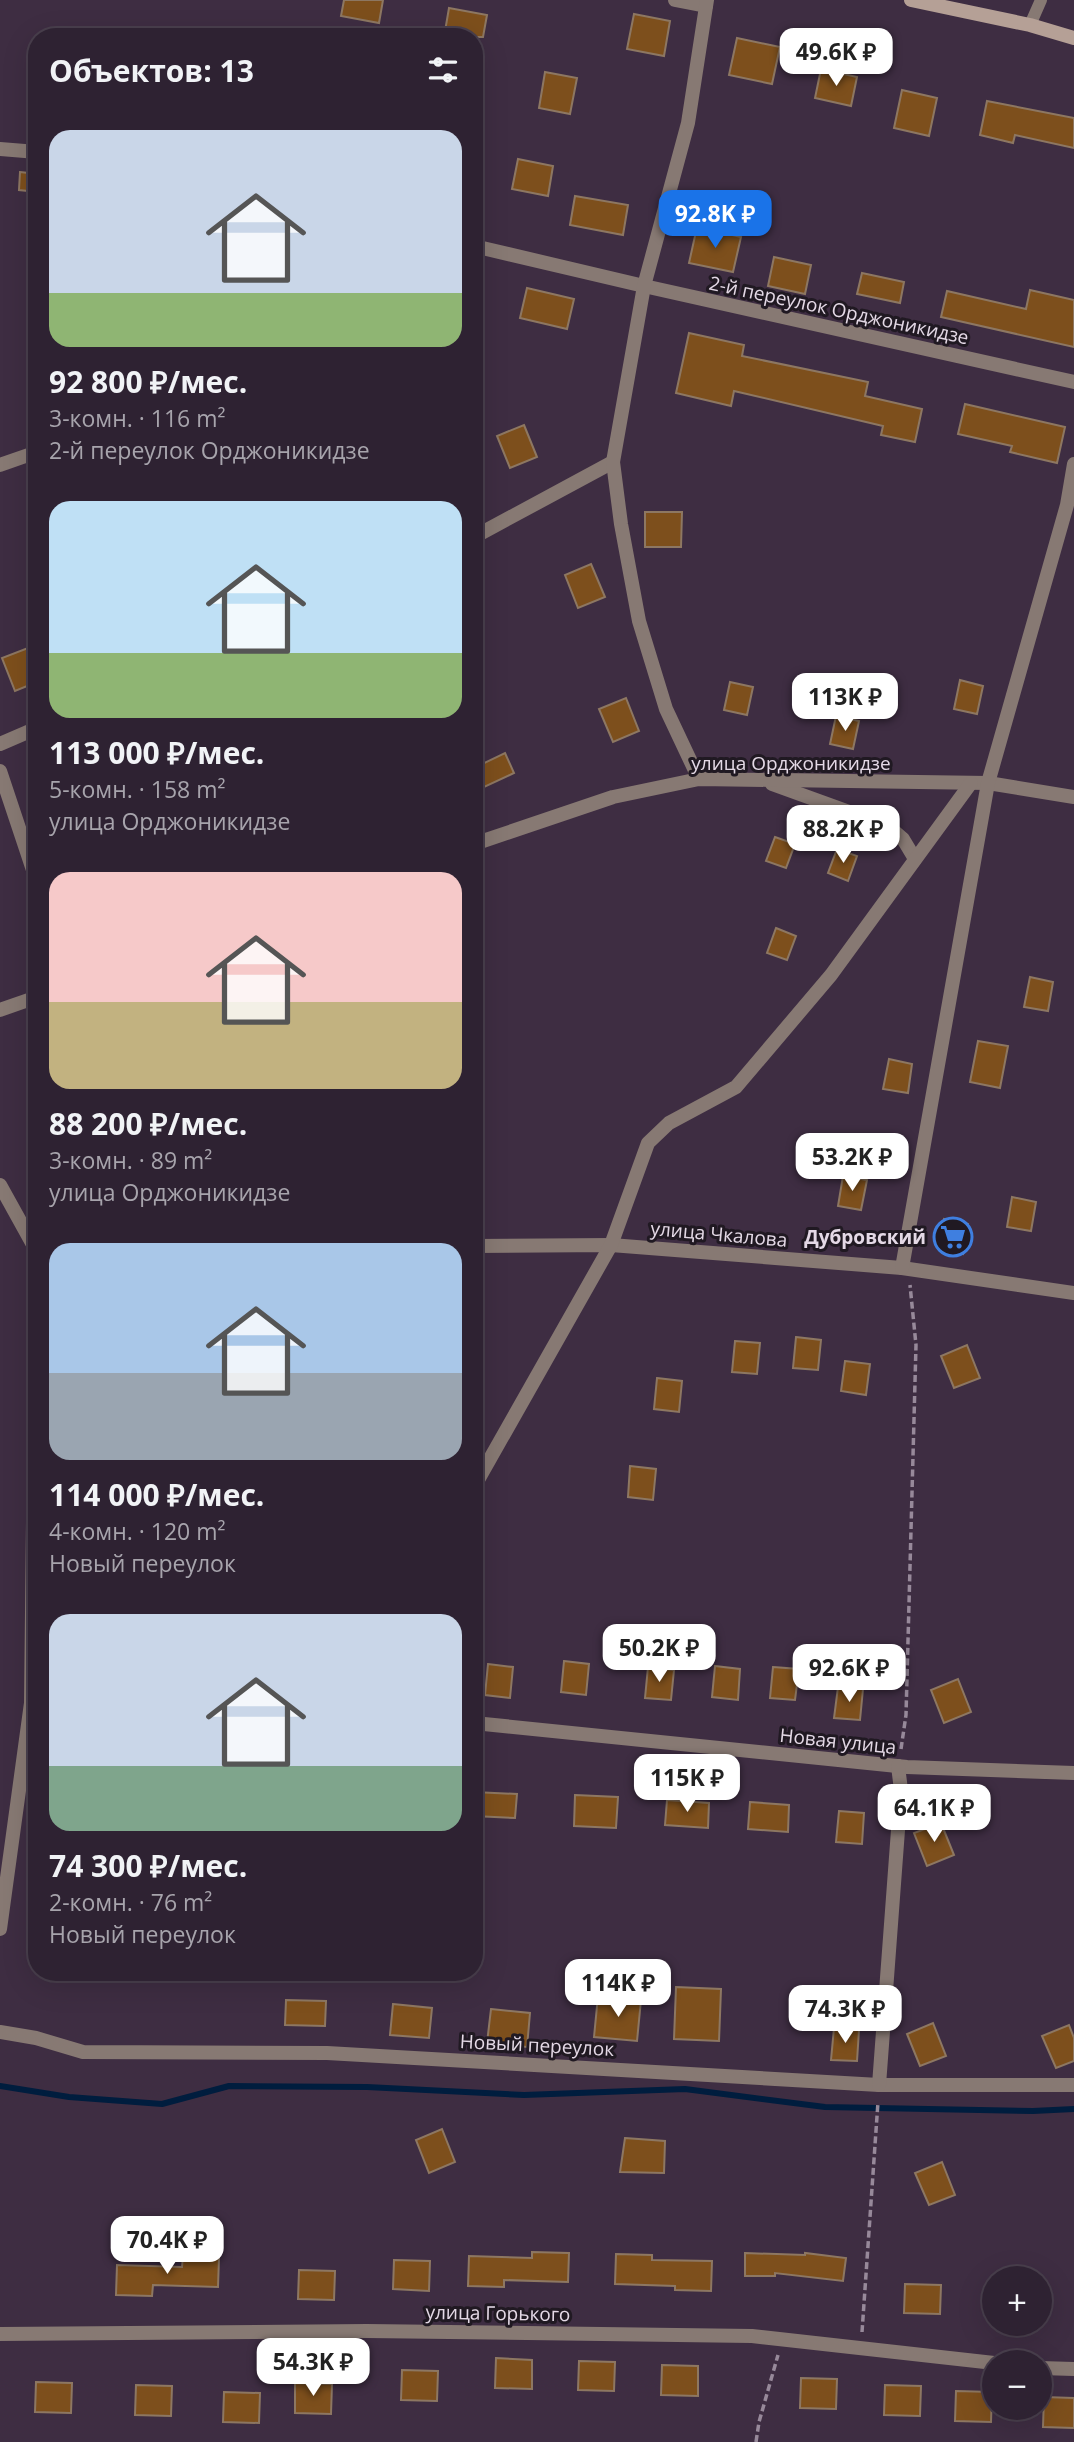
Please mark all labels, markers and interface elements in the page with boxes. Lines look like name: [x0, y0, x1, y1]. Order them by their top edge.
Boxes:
pin: 49.6K ₽: [771, 28, 901, 88]
text: 49.6K ₽: [796, 35, 876, 67]
text: Объектов: 13: [49, 50, 254, 91]
icon: filters: [424, 51, 462, 89]
icon: home: [193, 175, 319, 301]
pin: 92.8K ₽: [650, 190, 780, 250]
text: 92.8K ₽: [675, 197, 755, 229]
street label: 2-й переулок Орджоникидзе: [707, 270, 971, 350]
text: 92 800 ₽/мес.: [49, 361, 247, 402]
text: 3-комн. · 116 m²: [49, 402, 225, 434]
text: 2-й переулок Орджоникидзе: [49, 434, 370, 466]
icon: home: [193, 546, 319, 672]
pin: 113K ₽: [788, 674, 902, 733]
text: 113K ₽: [808, 680, 882, 712]
text: 113 000 ₽/мес.: [49, 732, 264, 773]
street label: улица Орджоникидзе: [691, 750, 891, 776]
text: 5-комн. · 158 m²: [49, 773, 225, 805]
text: улица Орджоникидзе: [49, 805, 290, 837]
pin: 88.2K ₽: [778, 806, 908, 865]
text: 88.2K ₽: [803, 812, 883, 844]
icon: home: [193, 917, 319, 1043]
text: 88 200 ₽/мес.: [49, 1103, 247, 1144]
pin: 53.2K ₽: [787, 1134, 917, 1193]
text: 53.2K ₽: [812, 1140, 892, 1172]
text: 3-комн. · 89 m²: [49, 1144, 212, 1176]
text: улица Орджоникидзе: [49, 1176, 290, 1208]
street label: улица Чкалова: [650, 1215, 788, 1253]
supermarket icon: Дубровский: [932, 1216, 974, 1258]
place label: Дубровский: [804, 1224, 926, 1250]
icon: home: [193, 1288, 319, 1414]
text: 114 000 ₽/мес.: [49, 1474, 264, 1515]
text: 4-комн. · 120 m²: [49, 1515, 225, 1547]
text: Новый переулок: [49, 1547, 236, 1579]
pin: 50.2K ₽: [594, 1624, 724, 1684]
text: 50.2K ₽: [619, 1631, 699, 1663]
pin: 92.6K ₽: [784, 1644, 914, 1704]
text: 92.6K ₽: [809, 1651, 889, 1683]
icon: home: [193, 1659, 319, 1785]
street label: Новая улица: [778, 1722, 898, 1760]
pin: 115K ₽: [630, 1755, 744, 1814]
text: 115K ₽: [650, 1761, 724, 1793]
pin: 64.1K ₽: [869, 1784, 999, 1844]
text: 64.1K ₽: [894, 1791, 974, 1823]
text: 74 300 ₽/мес.: [49, 1845, 247, 1886]
text: 2-комн. · 76 m²: [49, 1886, 212, 1918]
text: Новый переулок: [49, 1918, 236, 1950]
pin: 114K ₽: [561, 1960, 675, 2019]
text: 114K ₽: [581, 1966, 655, 1998]
pin: 74.3K ₽: [780, 1986, 910, 2045]
text: 74.3K ₽: [805, 1992, 885, 2024]
street label: Новый переулок: [459, 2028, 615, 2062]
pin: 70.4K ₽: [102, 2216, 232, 2276]
text: 70.4K ₽: [127, 2223, 207, 2255]
map controls: [982, 2266, 1052, 2420]
button: +: [982, 2266, 1052, 2336]
street label: улица Горького: [425, 2299, 571, 2327]
pin: 54.3K ₽: [248, 2338, 378, 2398]
text: 54.3K ₽: [273, 2345, 353, 2377]
button: −: [982, 2350, 1052, 2420]

